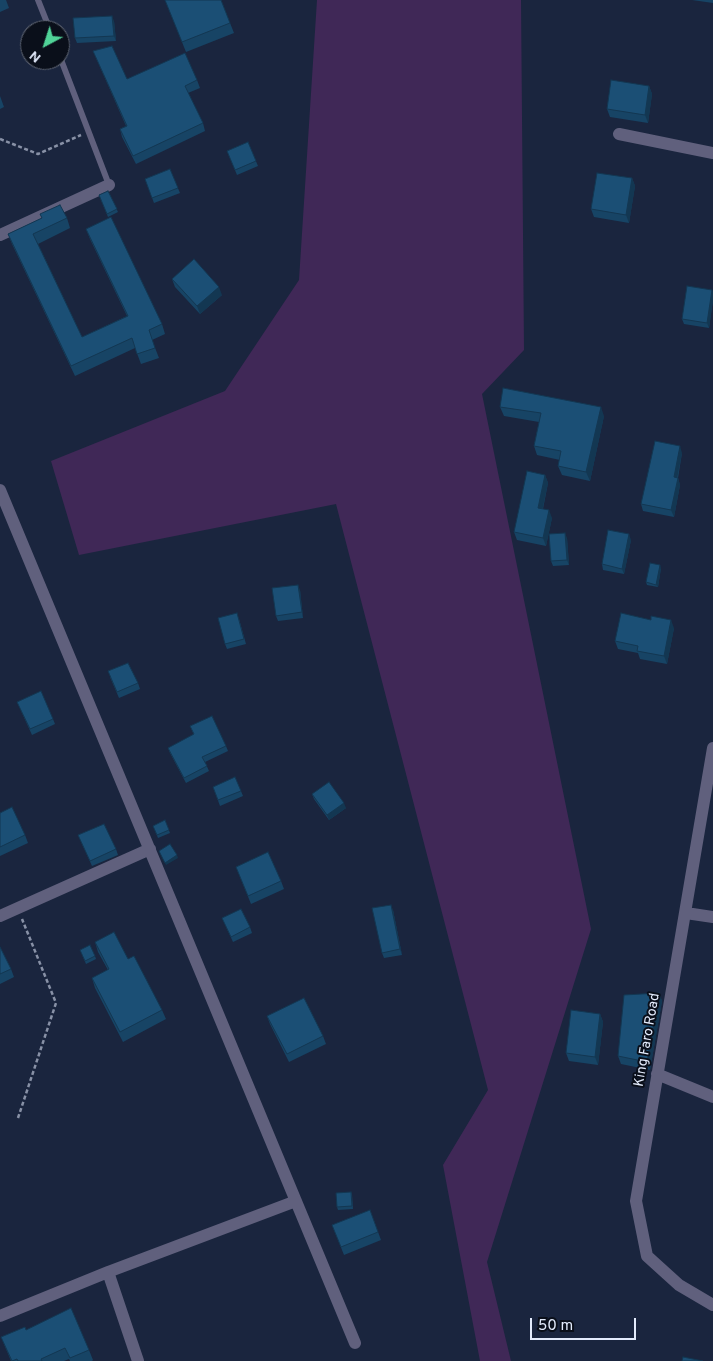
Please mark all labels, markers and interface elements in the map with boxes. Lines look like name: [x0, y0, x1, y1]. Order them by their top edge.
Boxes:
north arrow: [20, 20, 70, 70]
text: N: [26, 46, 45, 66]
street label: King Faro Road: [631, 992, 665, 1088]
scale bar: [533, 1308, 639, 1340]
text: 50 m: [538, 1317, 573, 1336]

